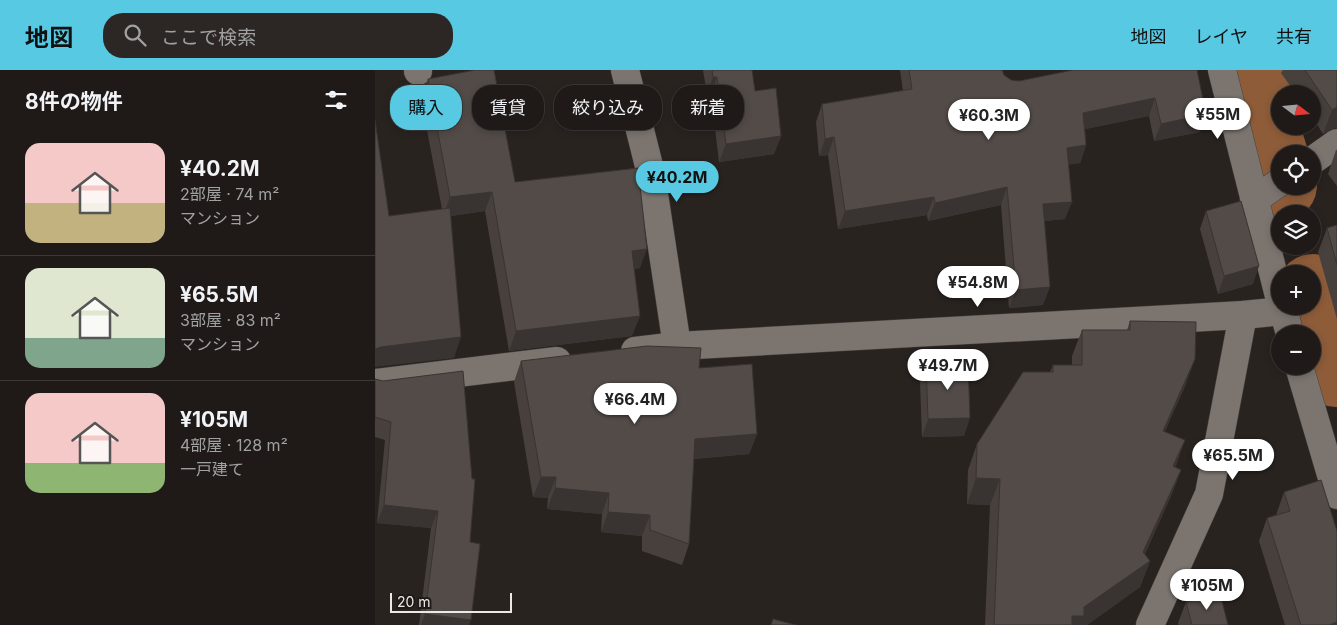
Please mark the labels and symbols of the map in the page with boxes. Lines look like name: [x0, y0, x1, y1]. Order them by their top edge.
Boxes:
north arrow: [1271, 85, 1321, 135]
pin: ¥60.3M: [948, 98, 1030, 141]
pin: ¥55M: [1188, 98, 1248, 140]
pin: ¥40.2M: [636, 160, 718, 203]
pin: ¥54.8M: [937, 266, 1019, 308]
pin: ¥49.7M: [907, 348, 989, 391]
pin: ¥66.4M: [594, 382, 676, 425]
pin: ¥65.5M: [1192, 438, 1274, 481]
pin: ¥105M: [1172, 568, 1242, 611]
scale bar: [390, 590, 513, 613]

